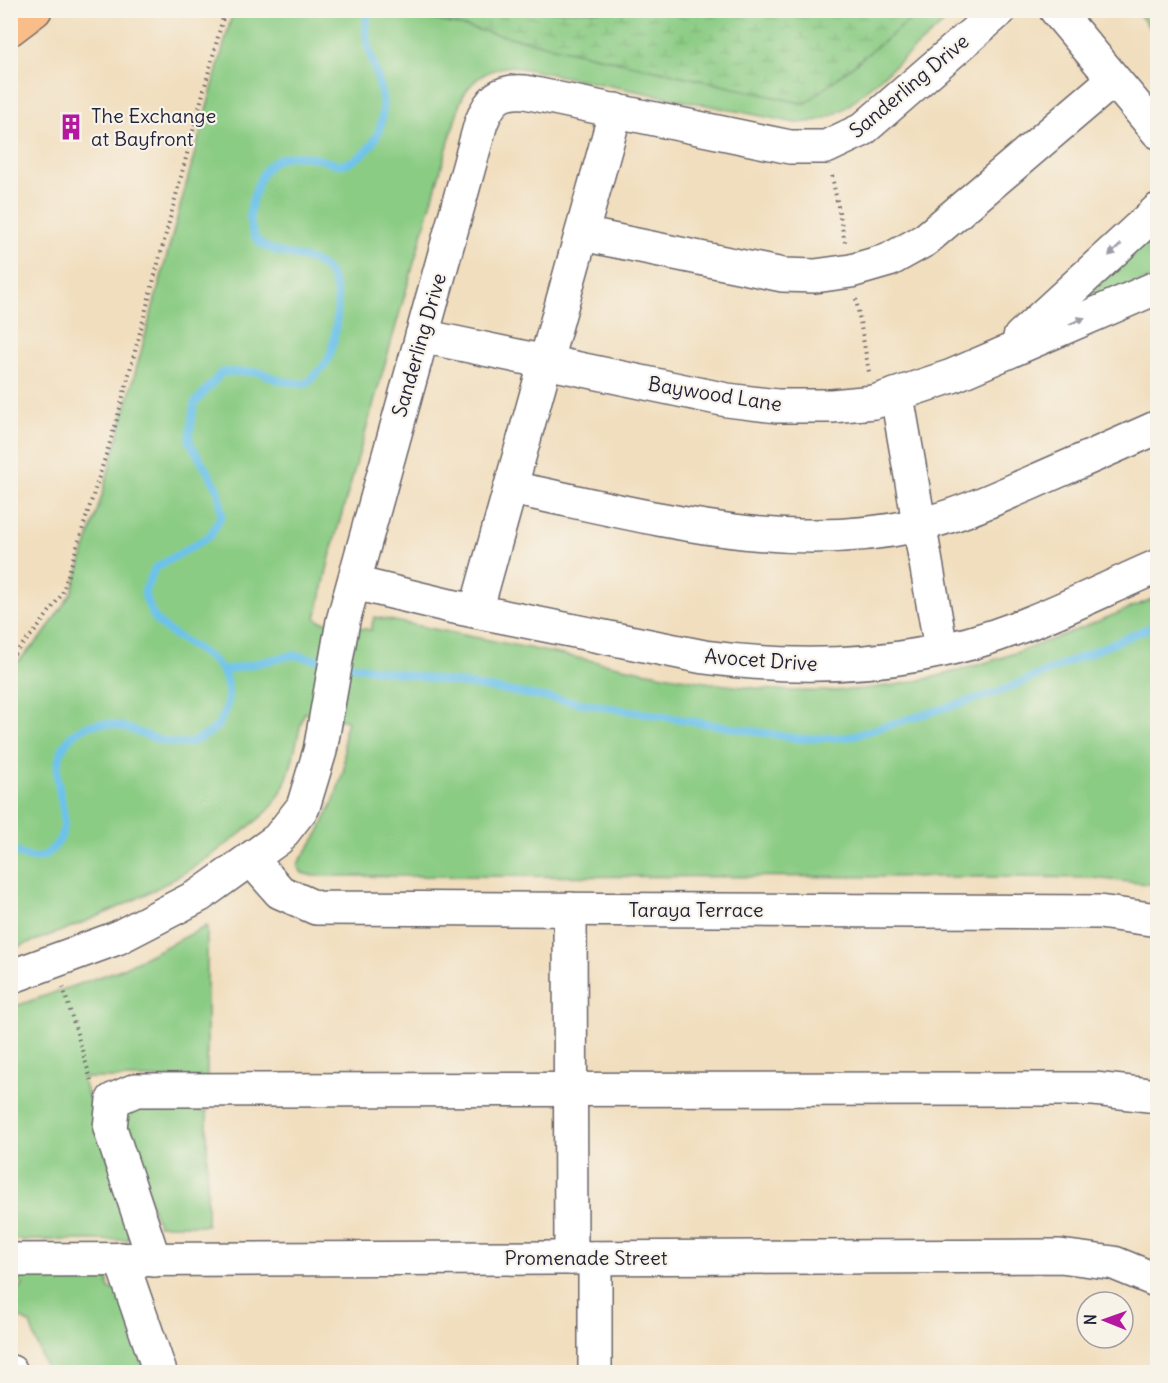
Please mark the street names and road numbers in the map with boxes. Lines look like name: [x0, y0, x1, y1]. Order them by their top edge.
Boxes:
street label: Sanderling Drive: [844, 28, 974, 143]
street label: Sanderling Drive: [386, 270, 451, 420]
street label: Baywood Lane: [646, 371, 784, 416]
street label: Avocet Drive: [704, 643, 818, 676]
street label: Taraya Terrace: [628, 897, 764, 922]
street label: Promenade Street: [504, 1245, 668, 1270]

